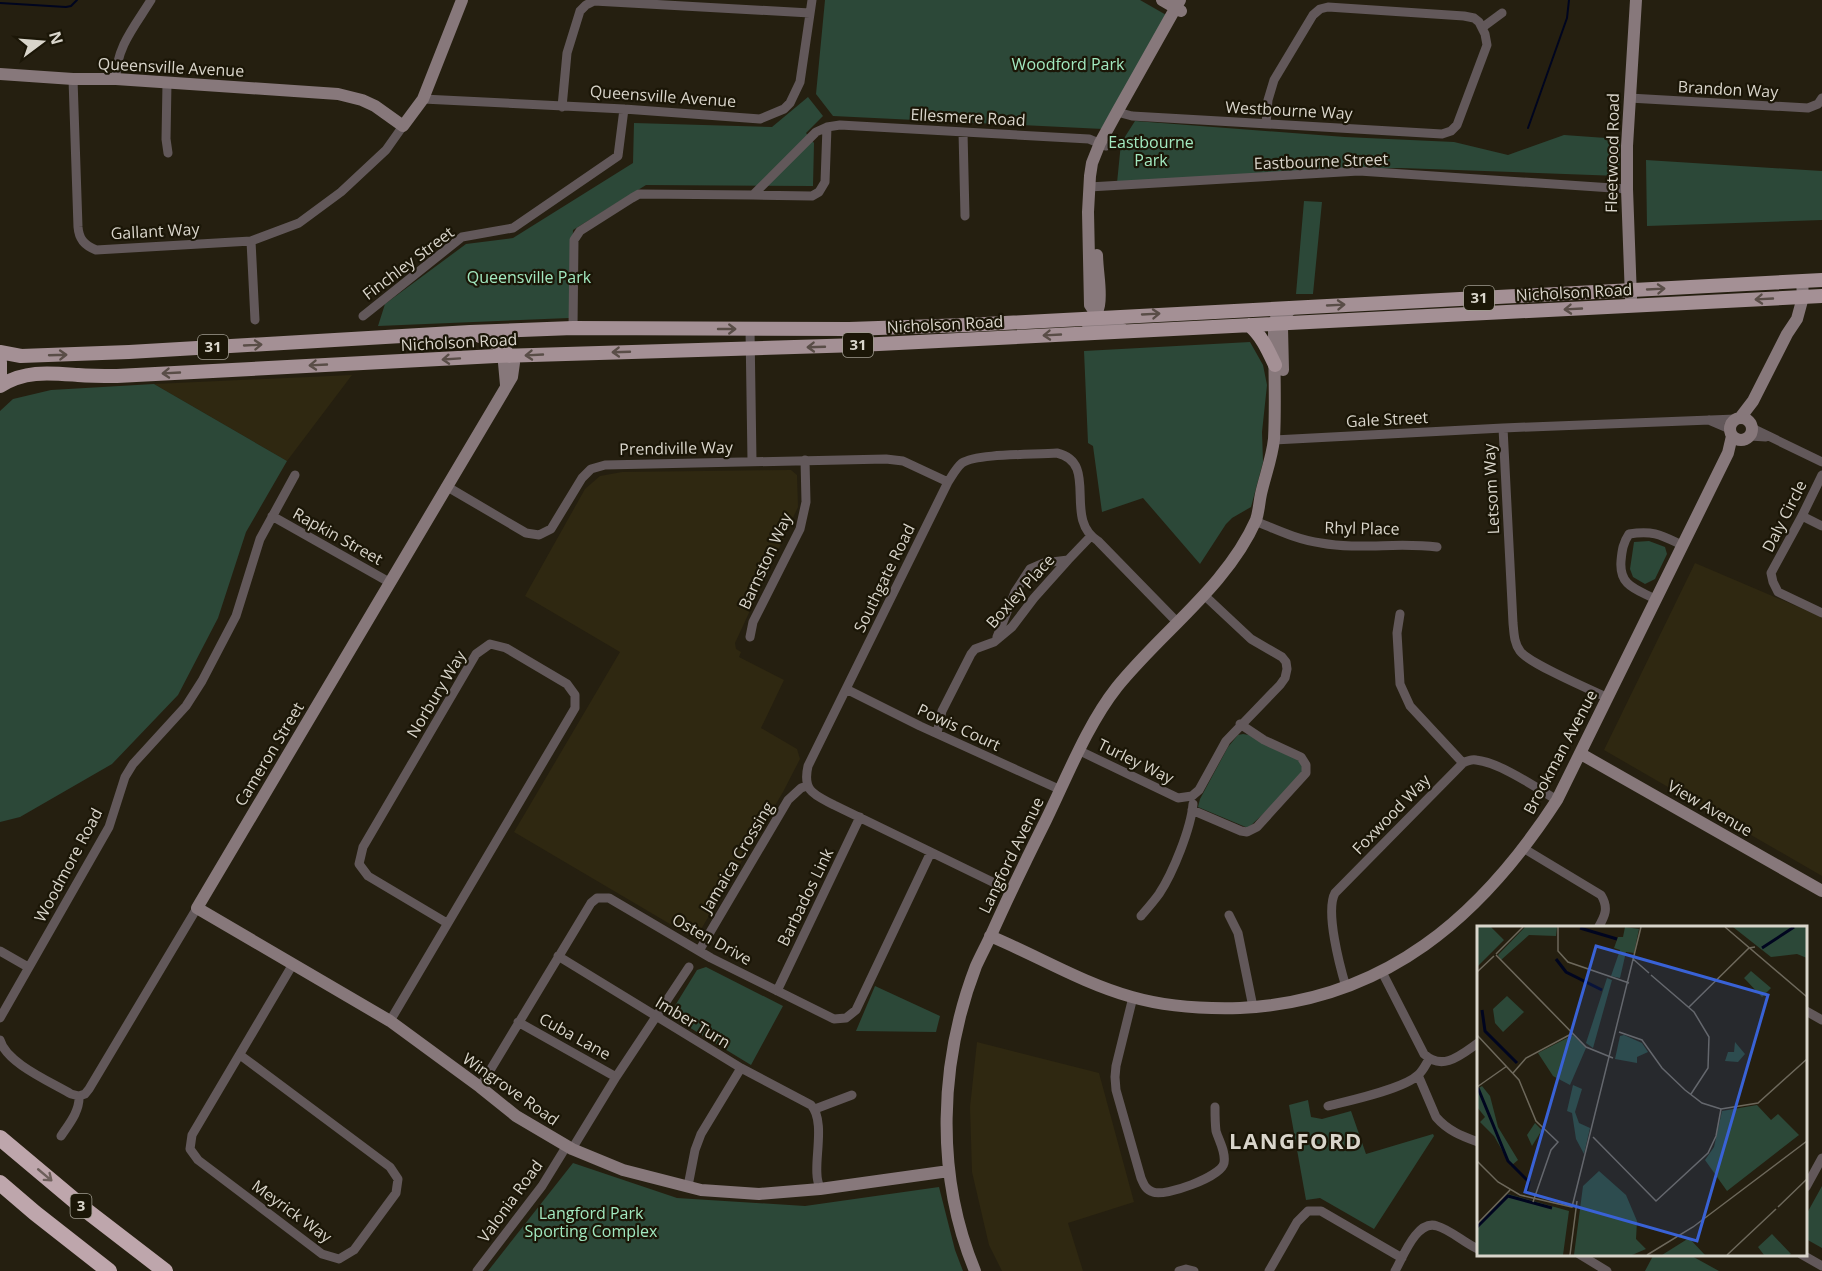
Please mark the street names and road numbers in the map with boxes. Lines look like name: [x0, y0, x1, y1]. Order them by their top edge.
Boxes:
street label: Queensville Avenue: [97, 52, 245, 82]
street label: Brandon Way: [1677, 75, 1780, 103]
street label: Queensville Avenue: [589, 80, 737, 112]
street label: Fleetwood Road: [1600, 93, 1624, 213]
street label: Westbourne Way: [1225, 96, 1354, 124]
street label: Ellesmere Road: [910, 103, 1026, 131]
street label: Eastbourne Street: [1253, 148, 1389, 174]
street label: Gallant Way: [110, 218, 201, 244]
street label: Finchley Street: [358, 221, 459, 305]
street label: Nicholson Road: [1515, 278, 1633, 306]
road number: 31: [1464, 286, 1494, 310]
street label: Nicholson Road: [886, 310, 1004, 338]
street label: Nicholson Road: [400, 328, 518, 356]
road number: 31: [843, 333, 873, 357]
road number: 31: [198, 335, 228, 359]
street label: Gale Street: [1345, 406, 1429, 432]
street label: Prendiville Way: [619, 436, 734, 460]
street label: Letsom Way: [1478, 442, 1504, 535]
street label: Daly Circle: [1756, 476, 1812, 556]
street label: Rapkin Street: [289, 502, 387, 570]
street label: Barnston Way: [733, 508, 797, 613]
street label: Rhyl Place: [1324, 516, 1400, 540]
street label: Southgate Road: [848, 520, 920, 636]
street label: Boxley Place: [981, 549, 1059, 633]
street label: Norbury Way: [401, 645, 471, 742]
street label: Brookman Avenue: [1518, 686, 1602, 818]
street label: Cameron Street: [229, 698, 309, 810]
street label: Powis Court: [914, 698, 1004, 756]
street label: Turley Way: [1094, 733, 1179, 789]
street label: Foxwood Way: [1347, 768, 1436, 859]
street label: View Avenue: [1663, 775, 1757, 841]
street label: Langford Avenue: [973, 793, 1049, 917]
street label: Jamaica Crossing: [694, 797, 779, 918]
street label: Woodmore Road: [29, 804, 107, 926]
street label: Barbados Link: [772, 844, 838, 950]
street label: Osten Drive: [668, 908, 756, 970]
street label: Imber Turn: [651, 991, 735, 1053]
street label: Cuba Lane: [535, 1007, 615, 1065]
street label: Wingrove Road: [458, 1048, 564, 1130]
street label: Valonia Road: [473, 1155, 547, 1247]
street label: Meyrick Way: [248, 1175, 337, 1248]
road number: 3: [70, 1194, 92, 1218]

